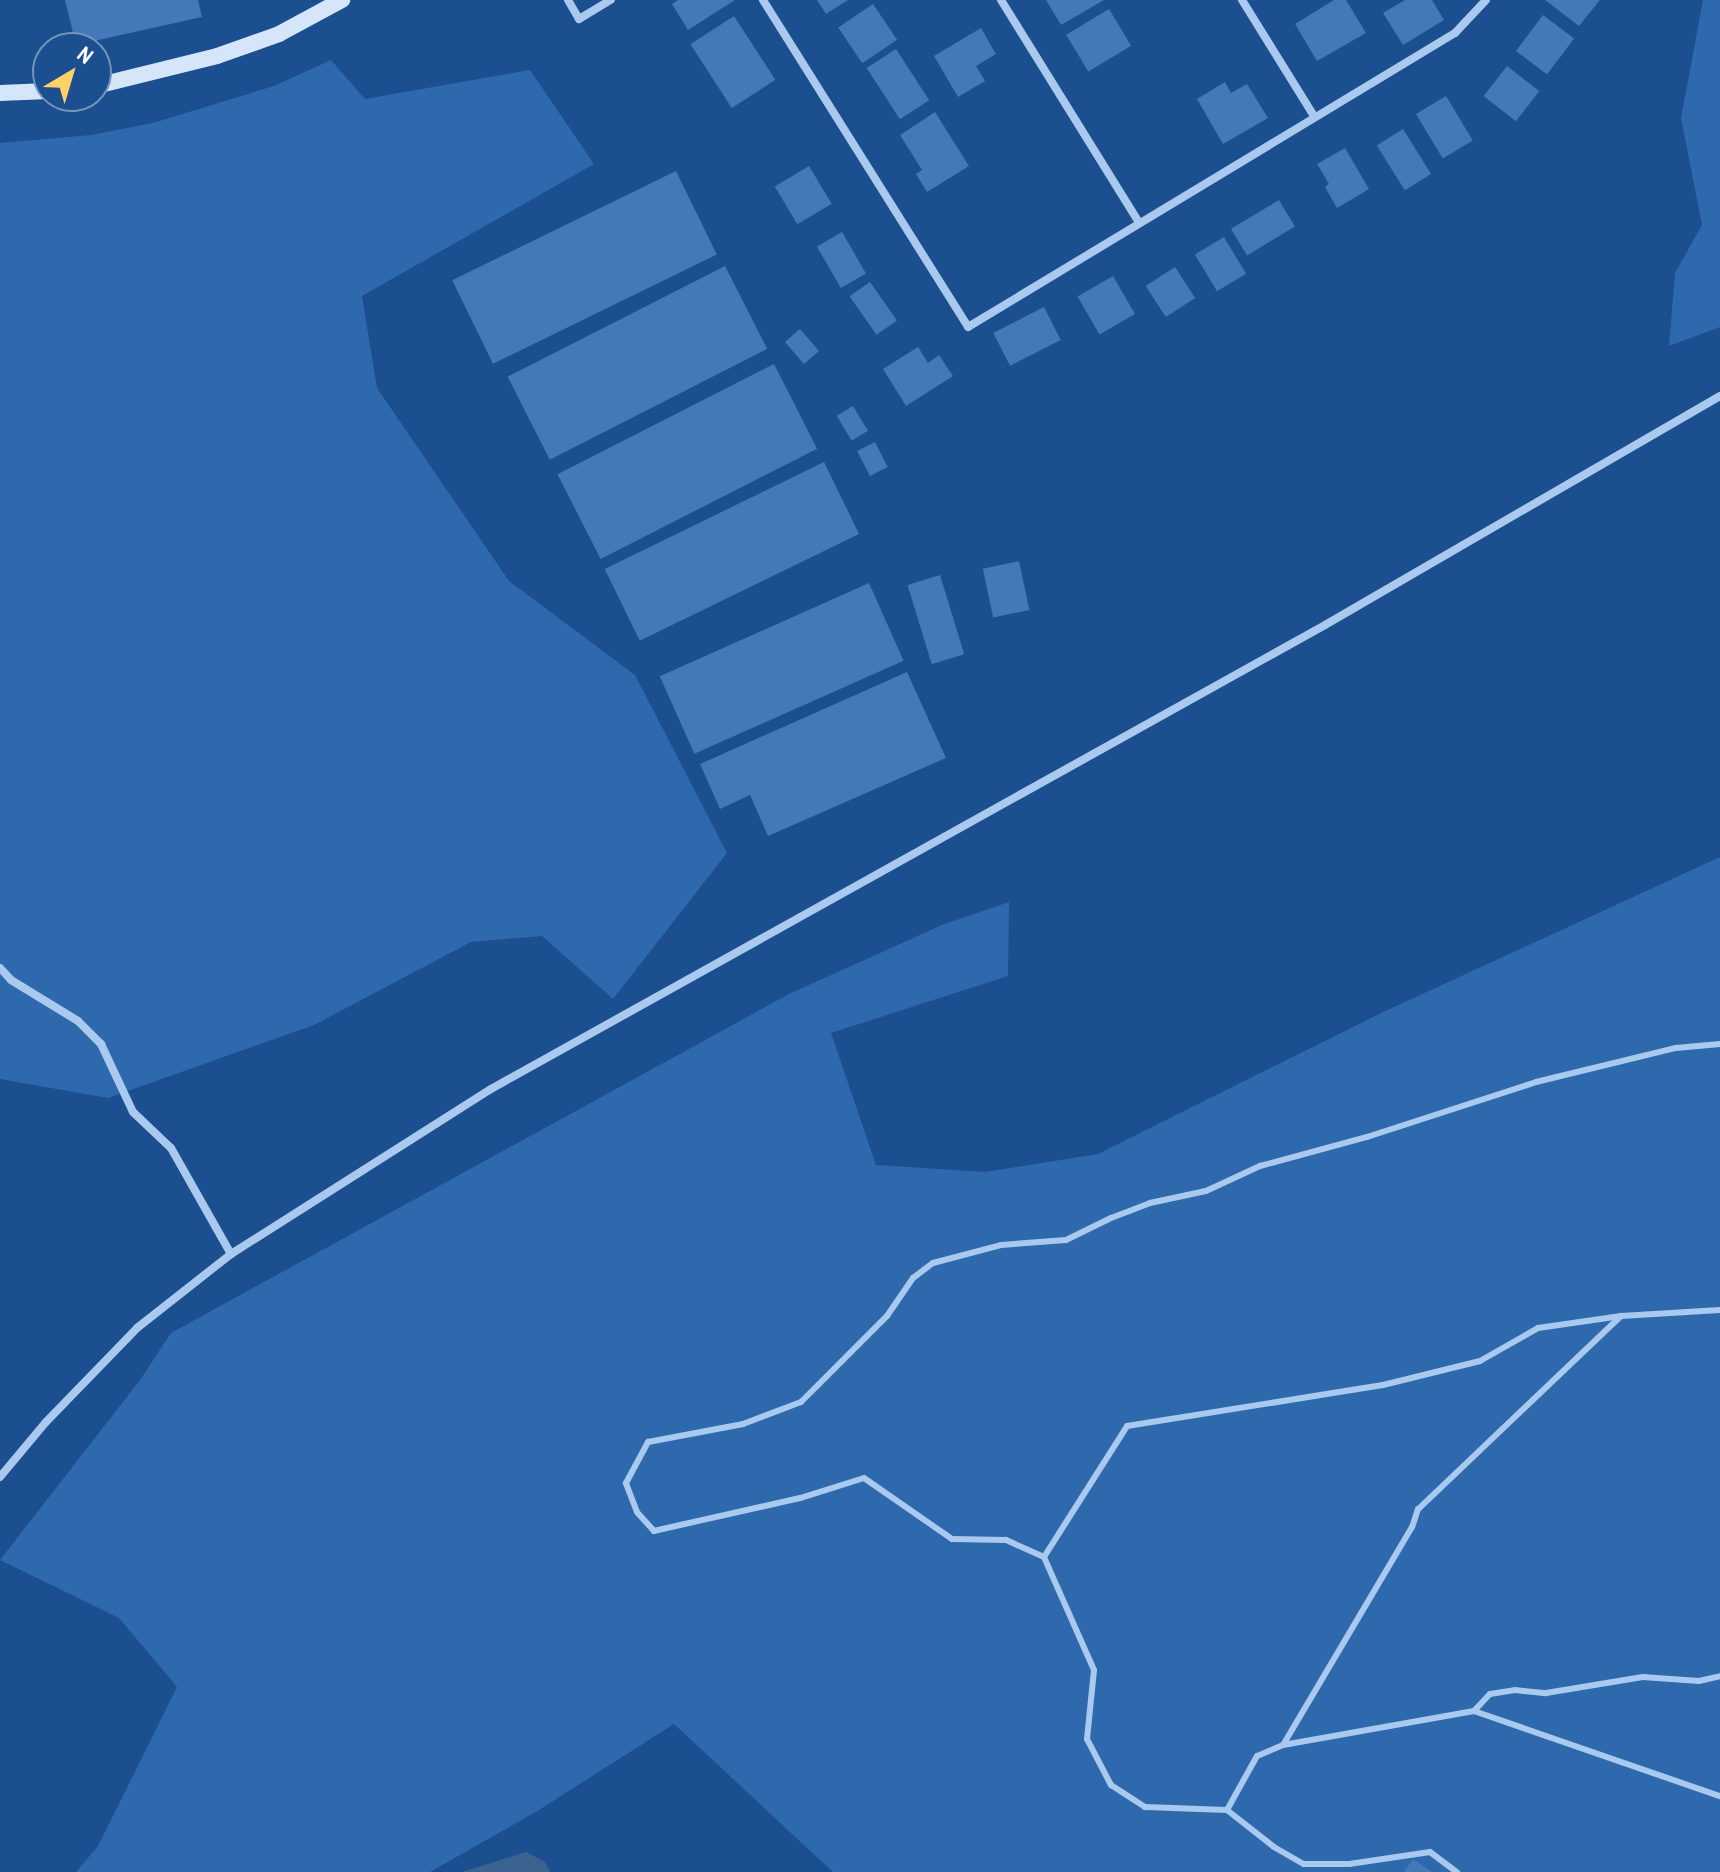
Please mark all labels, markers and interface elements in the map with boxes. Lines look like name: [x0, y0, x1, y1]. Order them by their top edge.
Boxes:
north arrow: [32, 32, 112, 112]
text: N: [71, 39, 100, 70]

